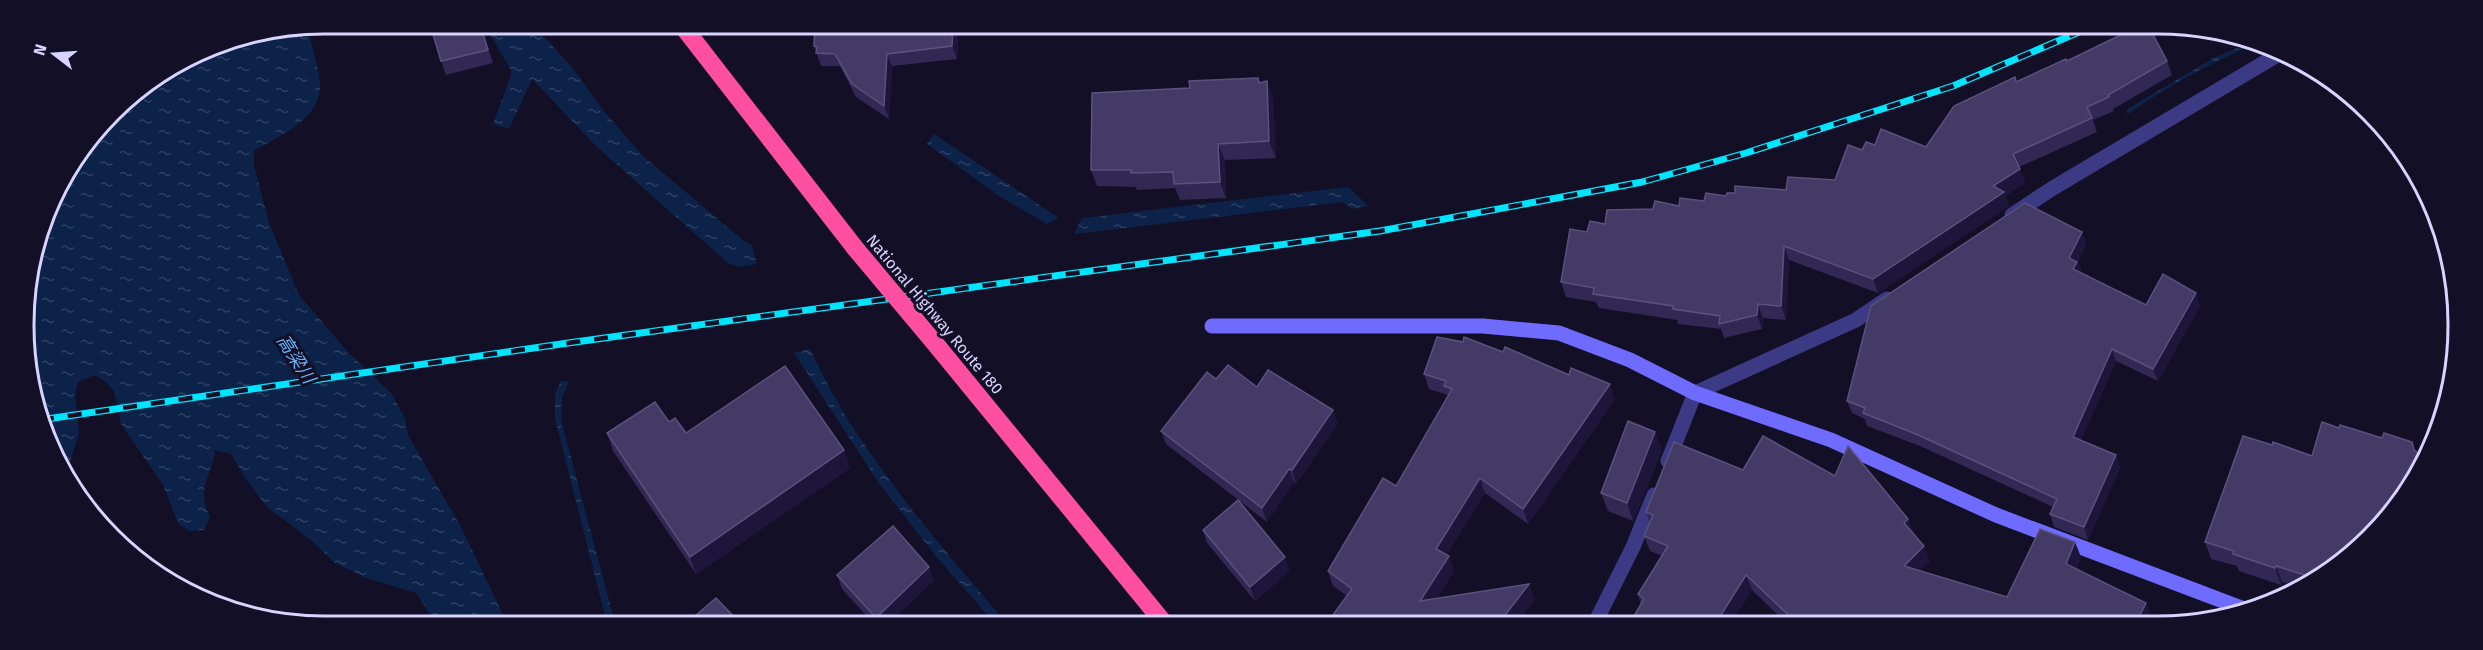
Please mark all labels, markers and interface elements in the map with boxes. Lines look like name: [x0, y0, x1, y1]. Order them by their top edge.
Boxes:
north arrow: [24, 24, 84, 84]
text: N: [29, 42, 51, 58]
street label: National Highway Route 180: [862, 231, 1007, 398]
water label: 高梁川: [272, 330, 321, 389]

